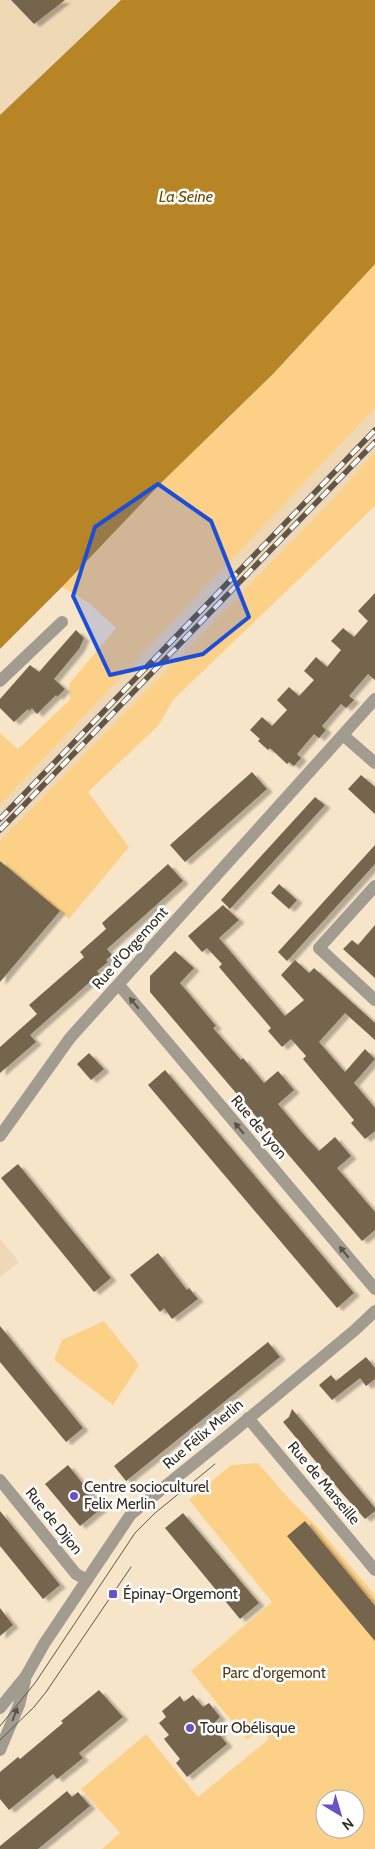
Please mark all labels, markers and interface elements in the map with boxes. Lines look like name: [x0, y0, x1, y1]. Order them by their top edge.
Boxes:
water label: La Seine: [159, 187, 213, 206]
street label: Rue d'Orgemont: [88, 903, 172, 993]
one-way arrow: [129, 997, 140, 1010]
street label: Rue de Lyon: [227, 1091, 291, 1163]
one-way arrow: [233, 1122, 245, 1134]
one-way arrow: [338, 1246, 349, 1259]
street label: Rue Félix Merlin: [159, 1395, 247, 1473]
street label: Rue de Marseille: [284, 1438, 364, 1528]
place label: Centre socioculturel Felix Merlin: [84, 1478, 210, 1513]
street label: Rue de Dijon: [22, 1484, 86, 1558]
marker: Centre socioculturel Felix Merlin: [68, 1490, 80, 1502]
place label: Épinay-Orgemont: [123, 1584, 238, 1603]
marker: Épinay-Orgemont: [107, 1588, 119, 1600]
park label: Parc d'orgemont: [222, 1664, 326, 1682]
one-way arrow: [11, 1706, 19, 1721]
place label: Tour Obélisque: [200, 1719, 296, 1737]
marker: Tour Obélisque: [184, 1722, 196, 1734]
north arrow: [315, 1789, 365, 1839]
text: N: [339, 1814, 357, 1834]

